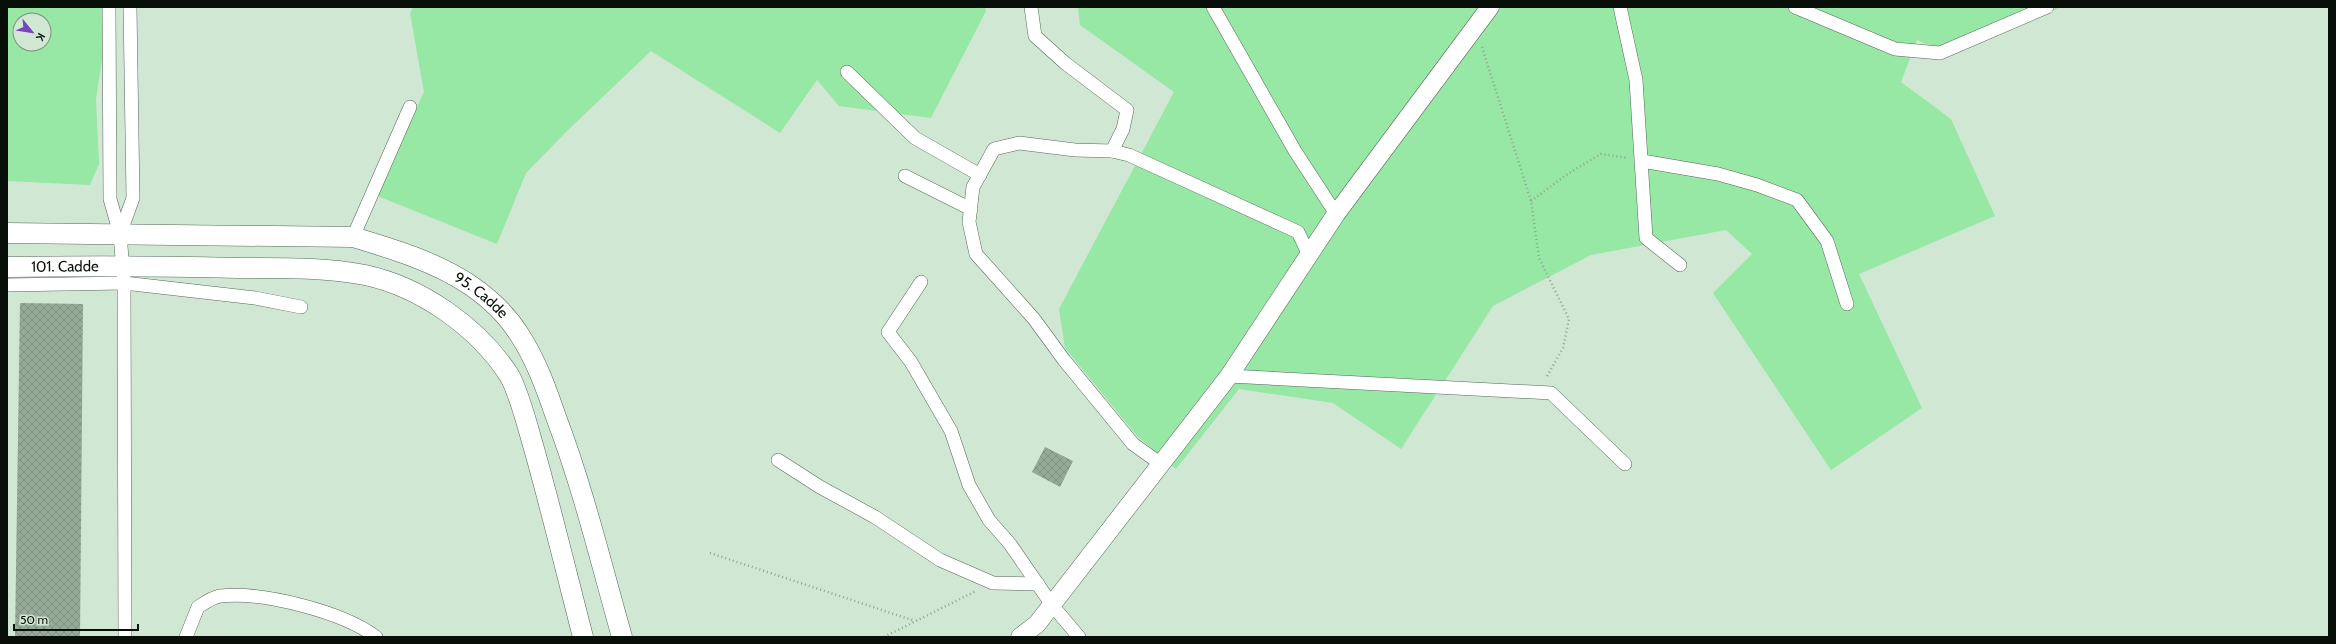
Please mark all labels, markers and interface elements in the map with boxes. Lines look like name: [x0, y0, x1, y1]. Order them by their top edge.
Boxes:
north arrow: [12, 12, 52, 52]
text: K: [33, 31, 48, 44]
street label: 101. Cadde: [31, 257, 99, 276]
street label: 95. Cadde: [451, 268, 512, 322]
scale bar: [14, 606, 138, 632]
text: 50 m: [20, 612, 48, 627]

